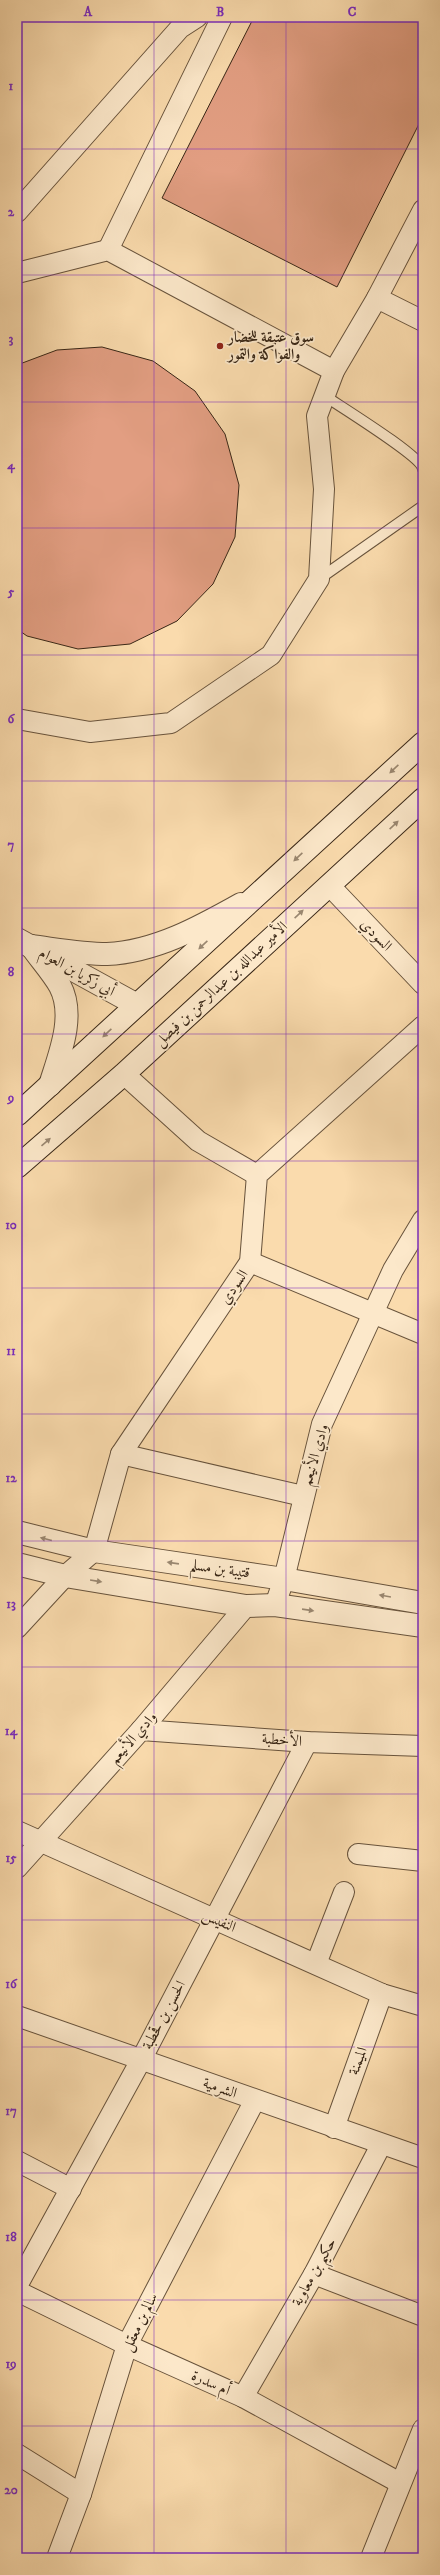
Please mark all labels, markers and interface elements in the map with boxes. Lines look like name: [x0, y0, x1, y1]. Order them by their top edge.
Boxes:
text: A: [83, 4, 93, 20]
text: B: [216, 4, 224, 20]
text: C: [348, 4, 357, 20]
text: 1: [9, 78, 14, 94]
text: 2: [8, 204, 15, 220]
place label: سوق عتيقة للخضار والفواكة والتمور: [226, 328, 314, 364]
text: 3: [9, 331, 14, 347]
marker: سوق عتيقة للخضار والفواكة والتمور: [215, 341, 225, 351]
text: 4: [6, 457, 15, 474]
text: 5: [7, 584, 15, 600]
text: 6: [8, 711, 16, 727]
one-way arrow: [389, 764, 399, 774]
one-way arrow: [389, 821, 399, 830]
text: 7: [8, 837, 15, 853]
one-way arrow: [294, 852, 303, 861]
one-way arrow: [293, 909, 304, 918]
street label: السودي: [355, 915, 396, 957]
street label: الأمير عبدالله بن عبدالرحمن بن فيصل: [149, 916, 292, 1051]
one-way arrow: [198, 940, 208, 949]
street label: أبي زكريا بن العوام: [34, 942, 120, 1004]
text: 8: [8, 964, 15, 980]
one-way arrow: [102, 1028, 112, 1037]
text: 9: [7, 1090, 14, 1106]
one-way arrow: [41, 1137, 52, 1146]
text: 10: [5, 1217, 17, 1233]
street label: السودي: [216, 1266, 254, 1309]
text: 11: [6, 1343, 16, 1359]
street label: وادي الأنيعم: [295, 1421, 337, 1489]
text: 12: [5, 1470, 17, 1486]
one-way arrow: [39, 1536, 51, 1542]
street label: قتيبة بن مسلم: [188, 1555, 251, 1588]
one-way arrow: [167, 1560, 179, 1566]
one-way arrow: [90, 1578, 102, 1584]
one-way arrow: [378, 1593, 391, 1599]
text: 13: [6, 1596, 16, 1612]
one-way arrow: [302, 1607, 314, 1613]
street label: وادي الأنيعم: [103, 1706, 164, 1771]
text: 14: [5, 1723, 18, 1740]
street label: الأخطبة: [261, 1727, 303, 1751]
text: 15: [5, 1850, 17, 1866]
street label: النفيس: [199, 1905, 239, 1937]
text: 16: [5, 1976, 18, 1992]
street label: الحسن بن قحطبة: [138, 1977, 190, 2053]
street label: الميمنة: [344, 2044, 372, 2078]
street label: الشرمية: [200, 2073, 240, 2103]
text: 17: [5, 2103, 17, 2119]
text: 18: [5, 2229, 17, 2245]
street label: حكيم بن معاوية: [287, 2235, 345, 2312]
street label: سالم بن معقل: [118, 2290, 165, 2356]
text: 19: [5, 2356, 17, 2372]
street label: أم سدرة: [187, 2364, 235, 2403]
text: 20: [4, 2482, 18, 2498]

